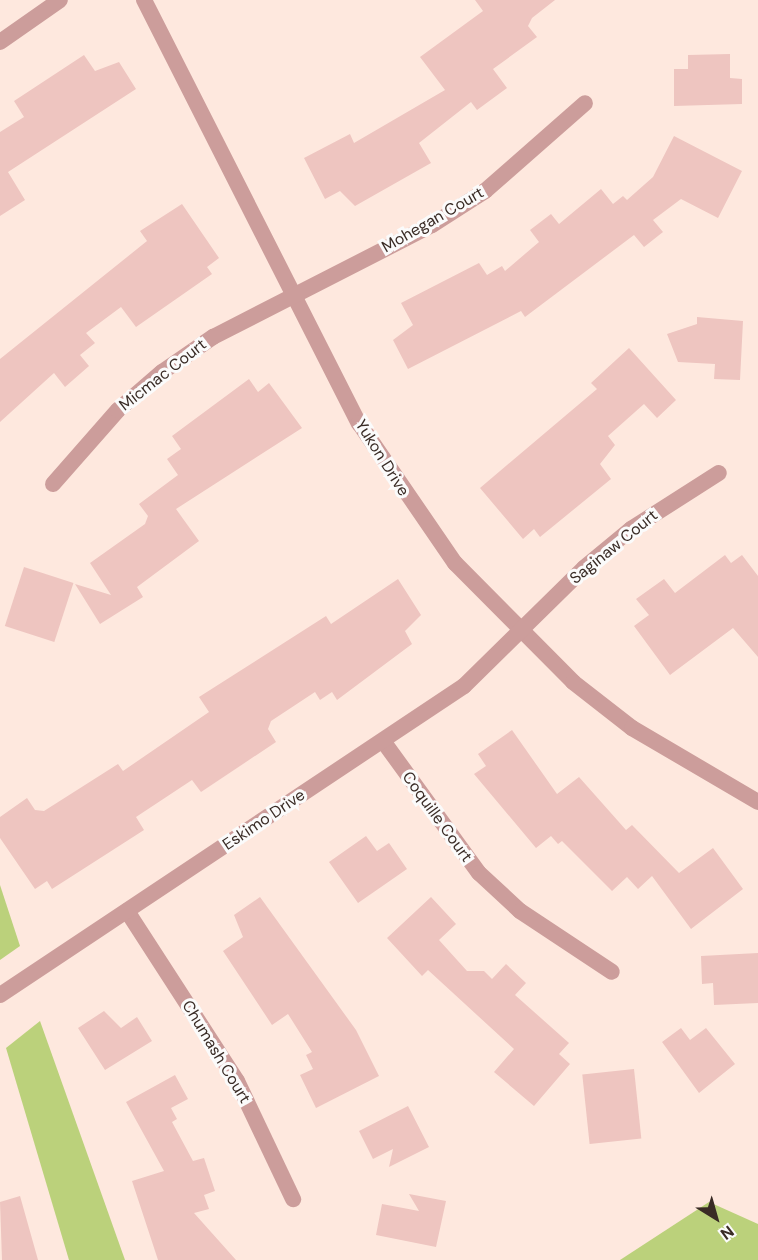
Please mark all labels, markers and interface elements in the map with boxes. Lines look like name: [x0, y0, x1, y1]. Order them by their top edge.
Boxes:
street label: Mohegan Court: [379, 183, 487, 257]
street label: Micmac Court: [116, 335, 210, 415]
street label: Yukon Drive: [351, 416, 413, 500]
street label: Saginaw Court: [566, 506, 662, 588]
street label: Coquille Court: [398, 768, 476, 866]
street label: Eskimo Drive: [219, 786, 309, 854]
street label: Chumash Court: [178, 997, 254, 1107]
north arrow: [686, 1188, 746, 1248]
text: N: [716, 1221, 738, 1245]

